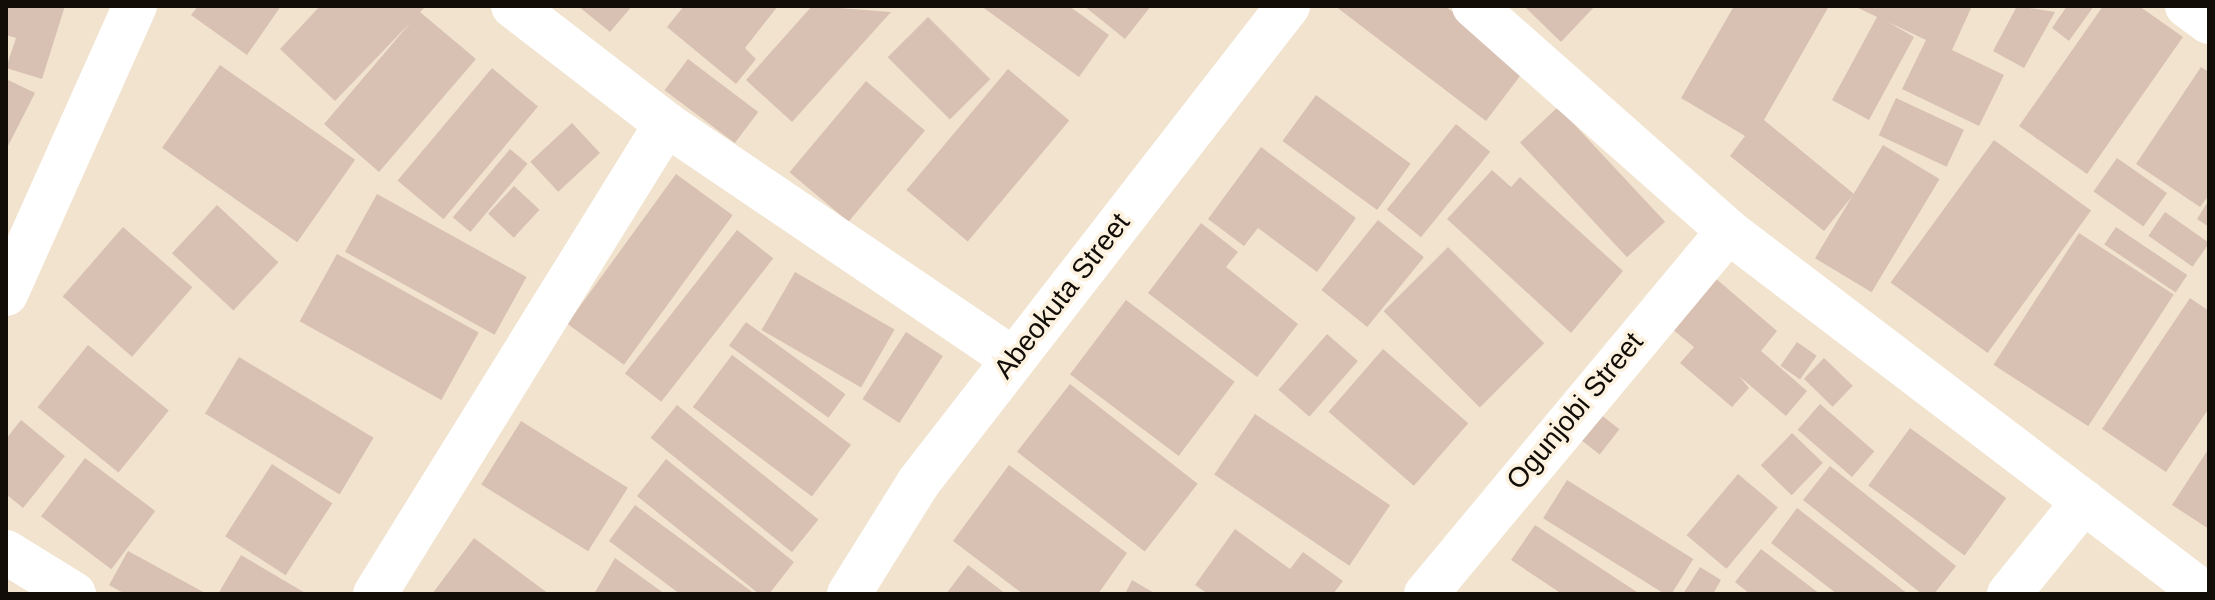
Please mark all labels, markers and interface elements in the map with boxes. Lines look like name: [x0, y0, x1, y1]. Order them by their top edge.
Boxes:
street label: Abeokuta Street: [987, 207, 1137, 385]
street label: Ogunjobi Street: [1500, 326, 1650, 496]

